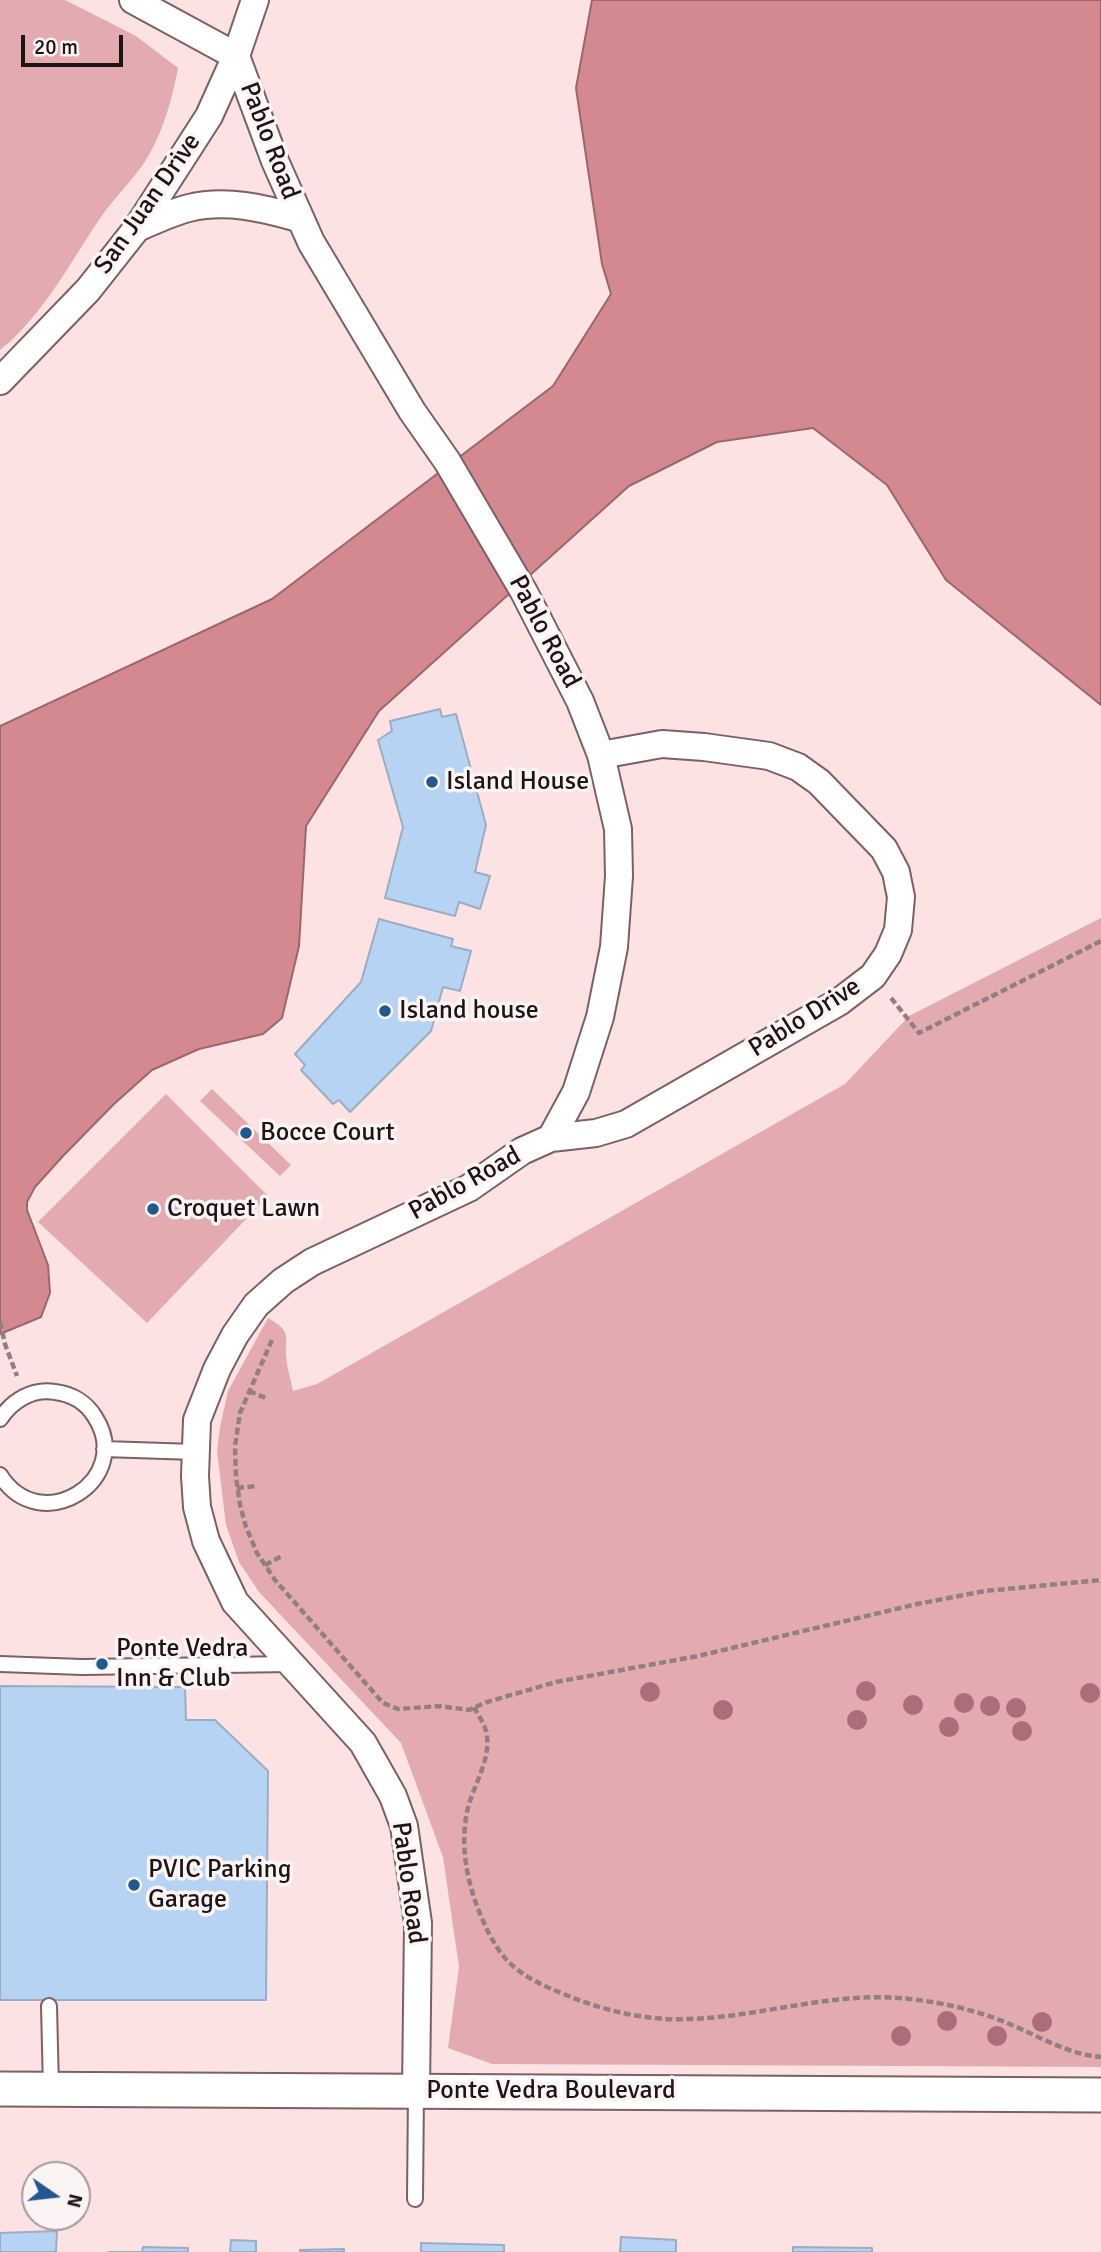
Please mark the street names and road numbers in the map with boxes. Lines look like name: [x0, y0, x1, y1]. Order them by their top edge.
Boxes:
street label: Pablo Road: [232, 78, 306, 204]
street label: San Juan Drive: [88, 128, 208, 280]
street label: Pablo Road: [501, 570, 587, 694]
street label: Pablo Drive: [743, 971, 867, 1065]
street label: Pablo Road: [404, 1140, 526, 1228]
street label: Pablo Road: [384, 1820, 432, 1946]
street label: Ponte Vedra Boulevard: [426, 2075, 676, 2107]

